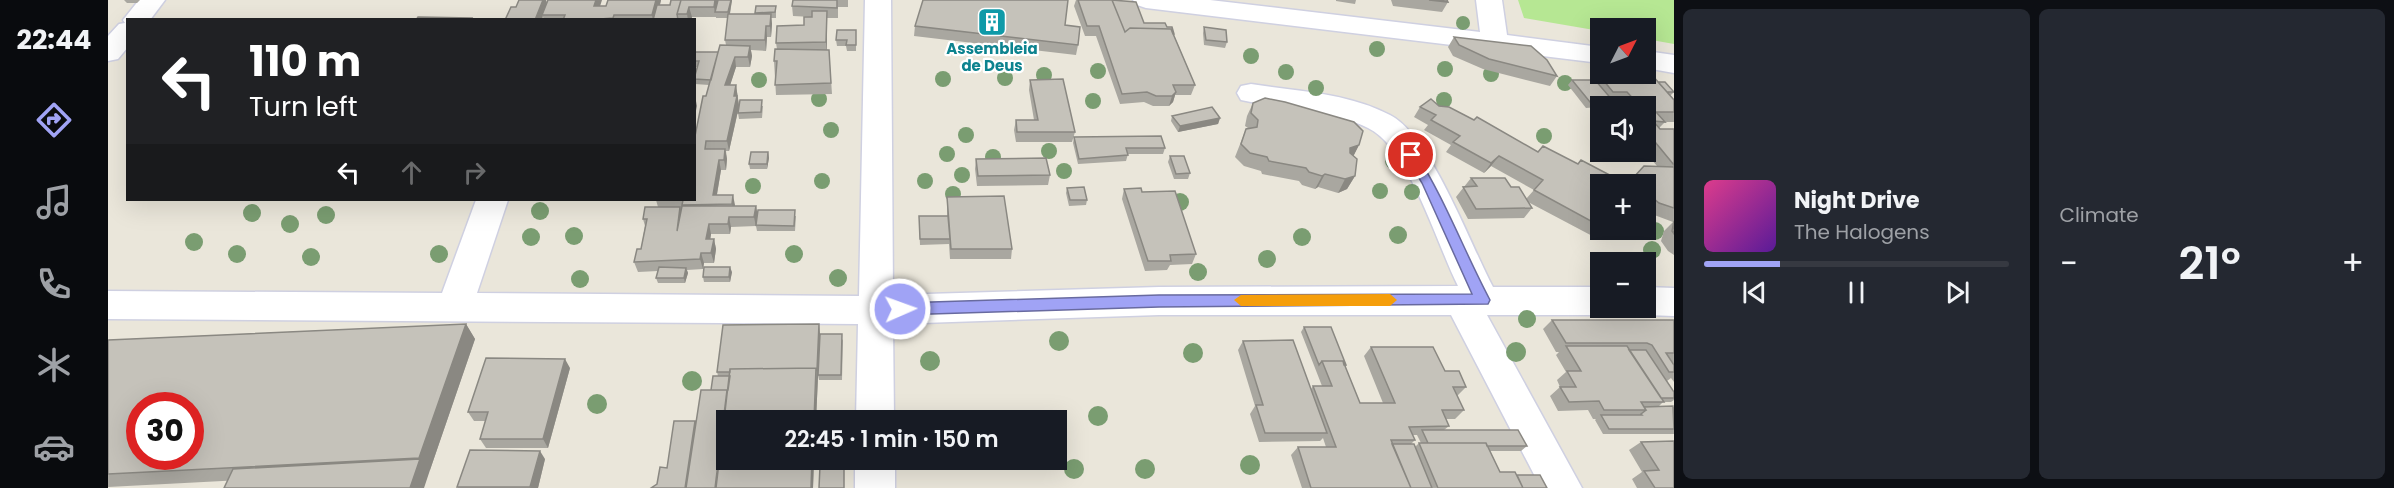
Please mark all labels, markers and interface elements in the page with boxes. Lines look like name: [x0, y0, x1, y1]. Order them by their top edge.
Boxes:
building icon: Assembleia de Deus: [976, 6, 1008, 38]
north arrow: [1590, 18, 1656, 84]
map controls: [1590, 18, 1656, 318]
text: 22:44: [16, 21, 92, 58]
text: 110 m: [249, 32, 361, 91]
place label: Assembleia de Deus: [946, 38, 1038, 76]
icon: left: [150, 42, 228, 120]
text: Turn left: [249, 88, 358, 125]
button: sound: [1590, 96, 1656, 162]
icon: directions: [33, 99, 75, 141]
pin: [1385, 129, 1436, 180]
icon: arrive: [1394, 138, 1427, 171]
icon: left: [332, 156, 365, 189]
icon: ahead: [395, 156, 428, 189]
icon: right: [458, 156, 491, 189]
button: +: [1590, 174, 1656, 240]
icon: music: [33, 181, 75, 223]
text: Night Drive: [1794, 185, 1920, 216]
text: Climate: [2060, 201, 2139, 229]
text: The Halogens: [1794, 218, 1930, 246]
text: 21°: [2179, 232, 2241, 295]
text: −: [2060, 240, 2078, 287]
text: +: [2341, 240, 2364, 287]
button: −: [1590, 252, 1656, 318]
icon: phone: [33, 263, 75, 305]
icon: previous: [1738, 276, 1771, 309]
icon: pause: [1840, 276, 1873, 309]
icon: next: [1941, 276, 1974, 309]
position arrow: [868, 277, 932, 341]
icon: climate: [33, 344, 75, 386]
speed limit sign: 30: [126, 392, 204, 470]
text: 22:45 · 1 min · 150 m: [784, 424, 999, 455]
icon: car: [33, 426, 75, 468]

